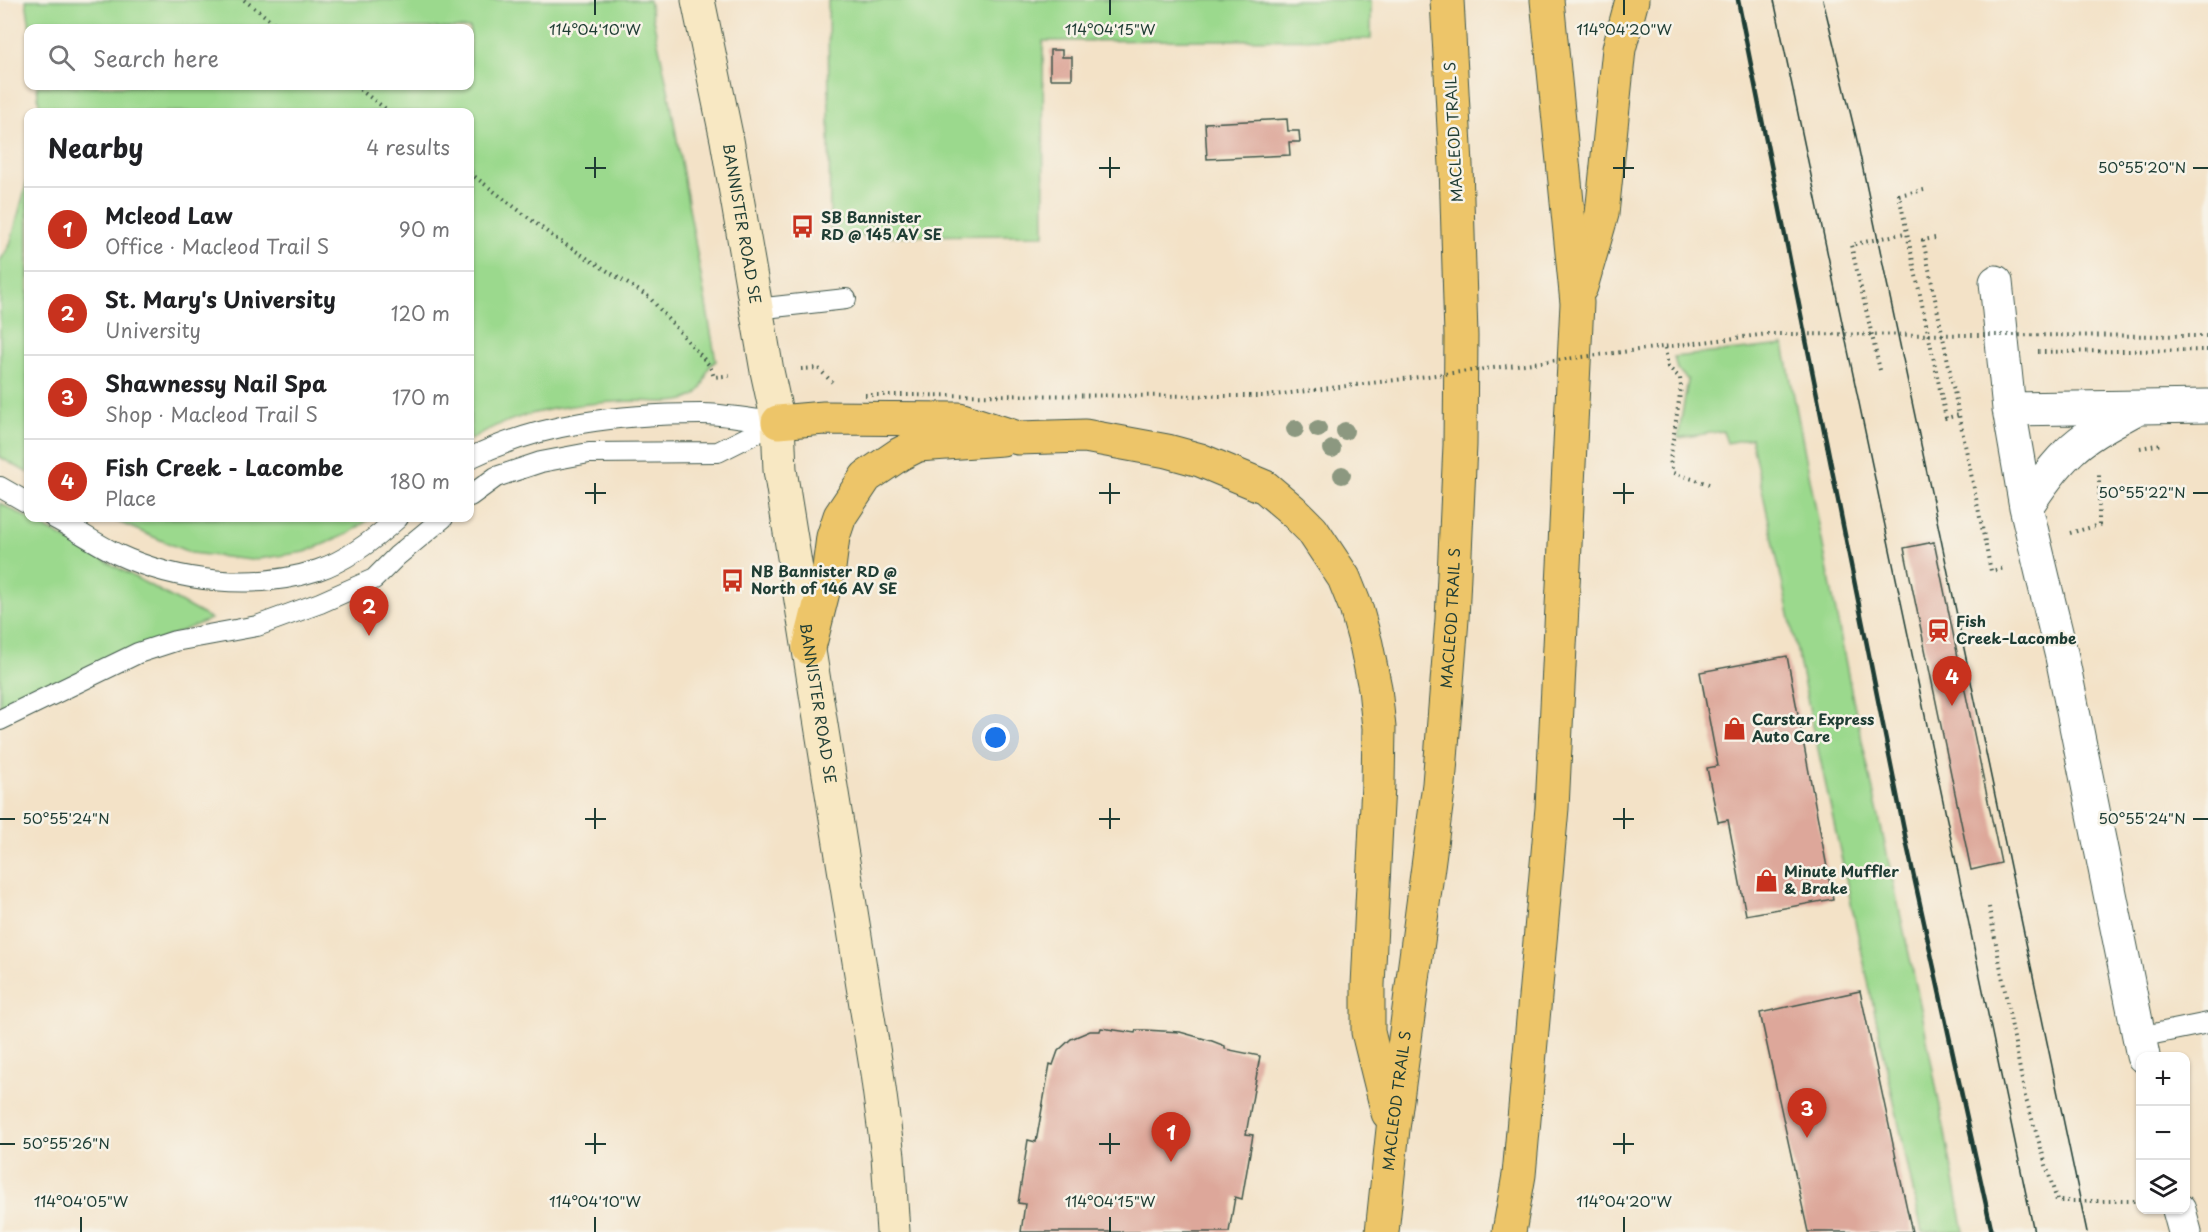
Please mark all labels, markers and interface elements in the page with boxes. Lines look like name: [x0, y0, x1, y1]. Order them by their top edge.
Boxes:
text: 114°04'10"W: [549, 17, 642, 40]
text: 114°04'15"W: [1065, 17, 1156, 40]
text: 114°04'20"W: [1576, 17, 1672, 40]
search box: [24, 24, 474, 90]
icon: search: [45, 41, 78, 74]
text: Search here: [93, 41, 219, 74]
street label: MACLEOD TRAIL S: [1437, 61, 1468, 203]
text: Nearby: [48, 128, 143, 167]
text: 4 results: [366, 132, 450, 162]
street label: BANNISTER ROAD SE: [718, 141, 768, 306]
text: 50°55'20"N: [2098, 155, 2186, 178]
text: Mcleod Law: [105, 198, 233, 231]
place label: SB Bannister RD @ 145 AV SE: [821, 205, 942, 245]
text: 1: [63, 214, 72, 244]
text: 90 m: [399, 214, 450, 244]
bus stop icon: SB Bannister RD @ 145 AV SE: [790, 214, 816, 240]
text: Office · Macleod Trail S: [105, 231, 329, 261]
text: St. Mary's University: [105, 282, 336, 315]
text: 2: [60, 298, 75, 328]
text: 120 m: [391, 298, 450, 328]
text: University: [105, 315, 201, 345]
text: Shawnessy Nail Spa: [105, 366, 327, 399]
text: 3: [61, 382, 74, 412]
text: 170 m: [392, 382, 450, 412]
text: Shop · Macleod Trail S: [105, 399, 318, 429]
text: Fish Creek - Lacombe: [105, 450, 343, 483]
text: 4: [61, 466, 74, 496]
text: 180 m: [390, 466, 450, 496]
text: 50°55'22"N: [2098, 480, 2186, 503]
text: Place: [105, 483, 156, 513]
street label: MACLEOD TRAIL S: [1434, 547, 1465, 689]
place label: NB Bannister RD @ North of 146 AV SE: [751, 559, 897, 599]
bus stop icon: NB Bannister RD @ North of 146 AV SE: [720, 568, 746, 594]
pin: 2: [350, 586, 388, 636]
place label: Fish Creek–Lacombe: [1956, 609, 2077, 649]
station icon: Fish Creek–Lacombe: [1925, 618, 1951, 644]
street label: BANNISTER ROAD SE: [795, 621, 843, 785]
pin: 4: [1932, 656, 1972, 706]
place label: Carstar Express Auto Care: [1752, 707, 1874, 747]
shop icon: Carstar Express Auto Care: [1721, 716, 1747, 742]
your location: [981, 723, 1010, 752]
text: 50°55'24"N: [22, 806, 110, 829]
text: 50°55'24"N: [2098, 806, 2186, 829]
place label: Minute Muffler & Brake: [1784, 859, 1899, 899]
shop icon: Minute Muffler & Brake: [1753, 868, 1779, 894]
street label: MACLEOD TRAIL S: [1376, 1029, 1416, 1172]
map controls: [2136, 1052, 2190, 1214]
button: +: [2136, 1052, 2190, 1106]
pin: 3: [1788, 1088, 1826, 1138]
button: −: [2136, 1106, 2190, 1160]
pin: 1: [1152, 1112, 1190, 1162]
text: 50°55'26"N: [22, 1131, 110, 1154]
button: layers: [2136, 1160, 2190, 1214]
text: 114°04'05"W: [34, 1189, 129, 1212]
text: 114°04'10"W: [549, 1189, 642, 1212]
text: 114°04'15"W: [1065, 1189, 1156, 1212]
text: 114°04'20"W: [1576, 1189, 1672, 1212]

